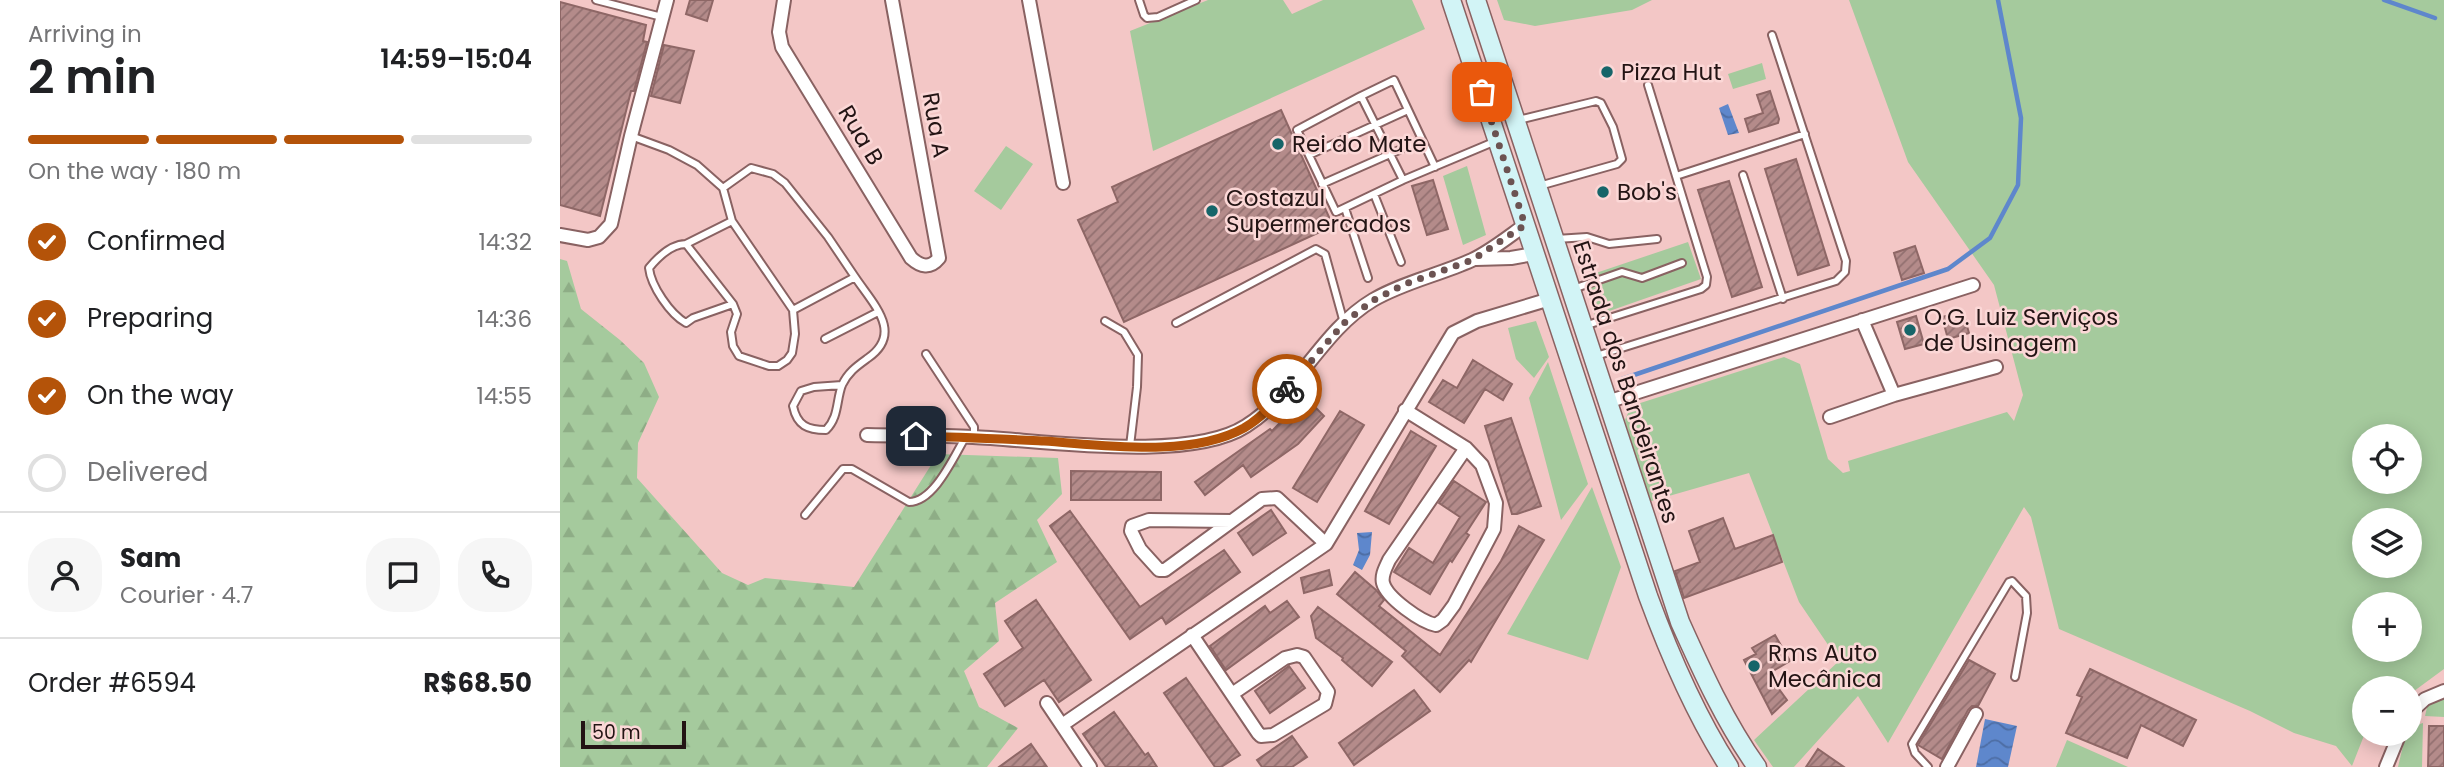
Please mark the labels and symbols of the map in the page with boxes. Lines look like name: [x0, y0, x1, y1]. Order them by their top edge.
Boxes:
place label: Pizza Hut: [1621, 56, 1722, 88]
pin: [1452, 62, 1512, 122]
marker: Pizza Hut: [1599, 64, 1615, 80]
street label: Rua A: [915, 90, 957, 160]
street label: Rua B: [831, 99, 891, 171]
place label: Rei do Mate: [1292, 128, 1426, 160]
marker: Rei do Mate: [1270, 136, 1286, 152]
place label: Bob's: [1617, 176, 1677, 208]
place label: Costazul Supermercados: [1226, 182, 1411, 240]
marker: Bob's: [1595, 184, 1611, 200]
marker: Costazul Supermercados: [1204, 203, 1220, 219]
street label: Estrada dos Bandeirantes: [1565, 237, 1687, 527]
place label: O.G. Luiz Serviços de Usinagem: [1924, 301, 2118, 359]
marker: O.G. Luiz Serviços de Usinagem: [1902, 322, 1918, 338]
courier: [1252, 354, 1322, 424]
pin: [886, 406, 946, 466]
place label: Rms Auto Mecânica: [1768, 637, 1881, 695]
marker: Rms Auto Mecânica: [1746, 658, 1762, 674]
scale bar: [581, 718, 686, 750]

